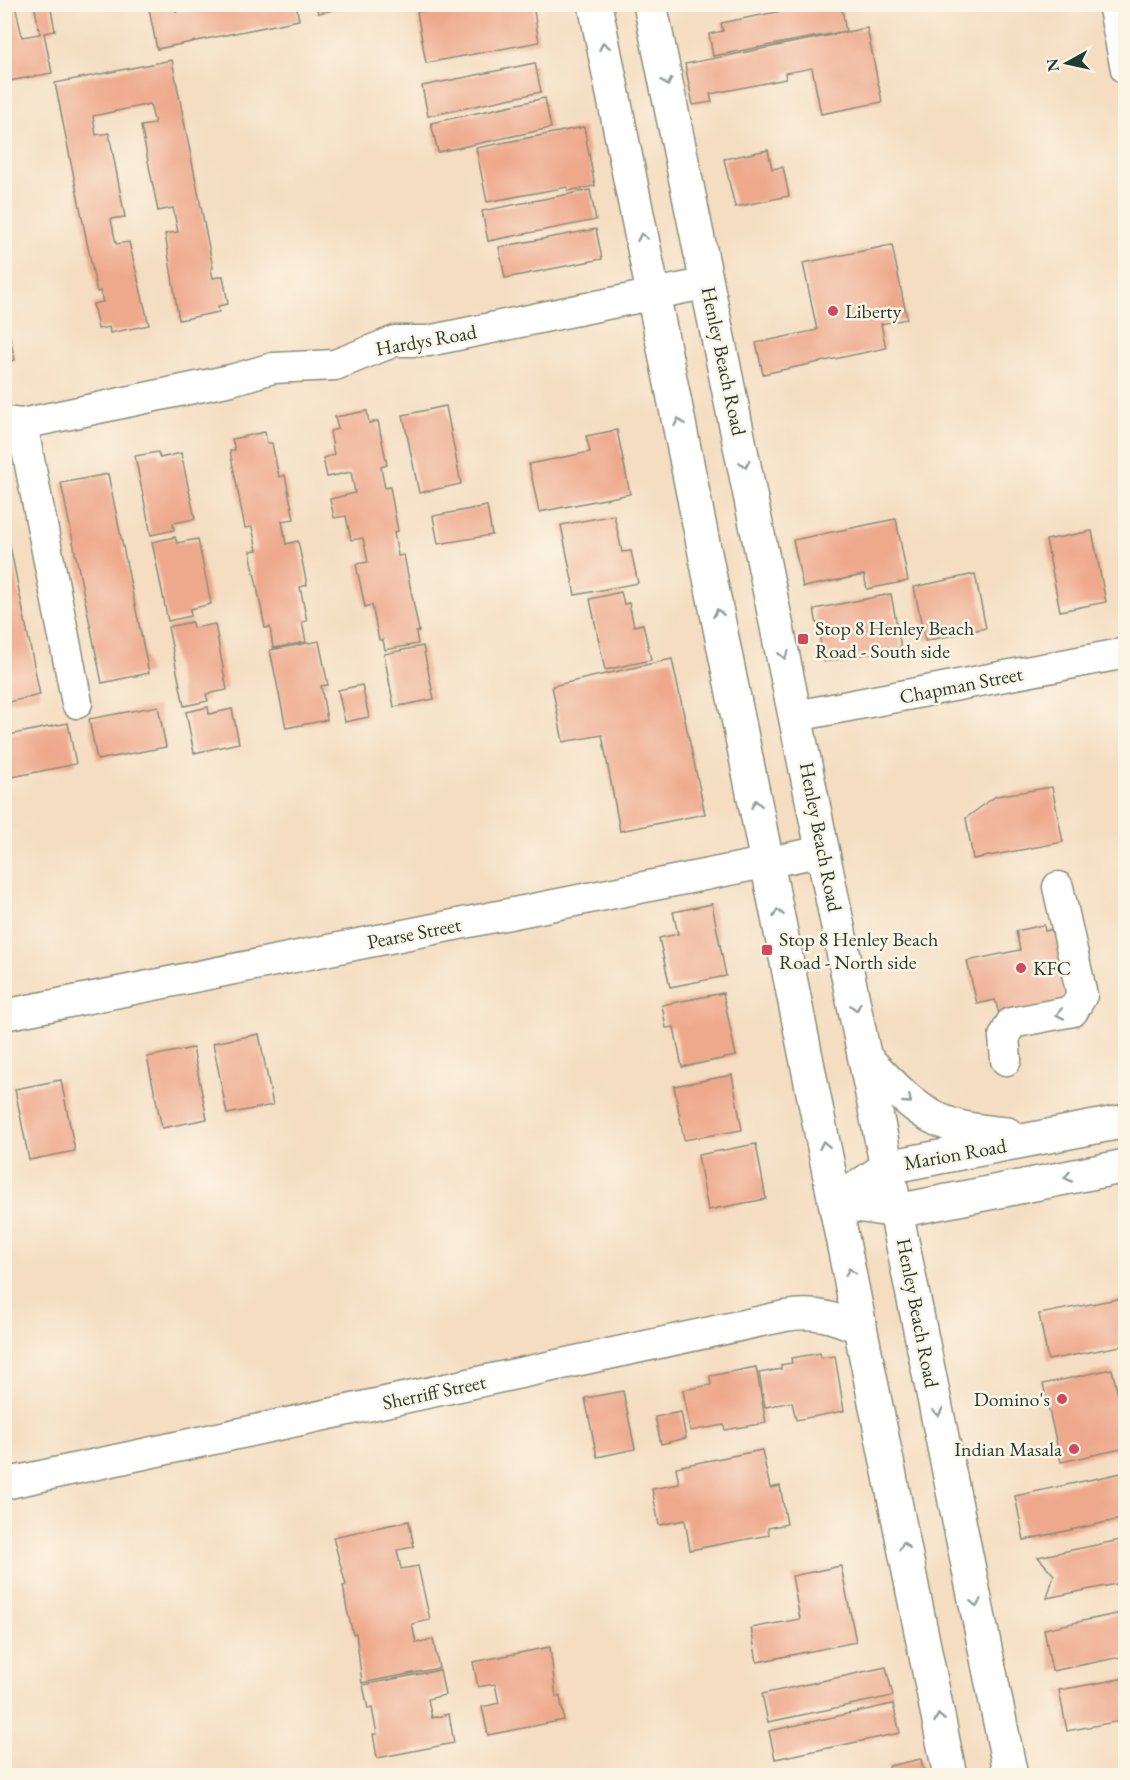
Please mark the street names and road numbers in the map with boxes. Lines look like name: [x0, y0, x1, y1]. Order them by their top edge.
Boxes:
street label: Henley Beach Road: [696, 284, 753, 439]
street label: Hardys Road: [373, 318, 479, 362]
street label: Chapman Street: [897, 660, 1025, 710]
street label: Henley Beach Road: [794, 760, 848, 915]
street label: Pearse Street: [365, 911, 464, 955]
street label: Marion Road: [902, 1132, 1009, 1176]
street label: Henley Beach Road: [891, 1236, 945, 1391]
street label: Sherriff Street: [380, 1368, 489, 1416]

